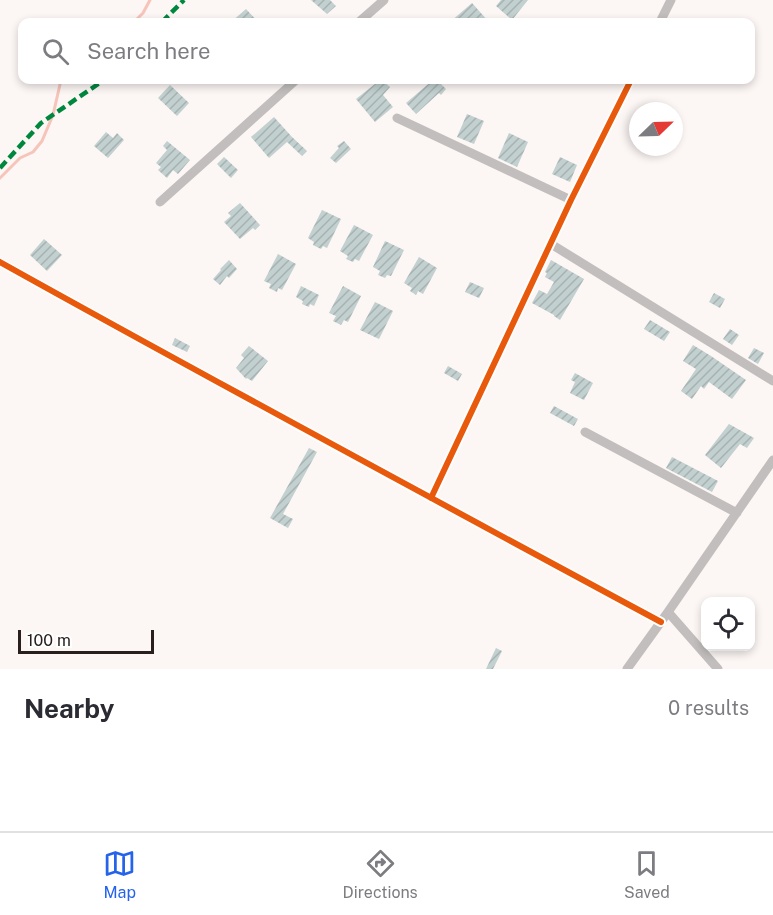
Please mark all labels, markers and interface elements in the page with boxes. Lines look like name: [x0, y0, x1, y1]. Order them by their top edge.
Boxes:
search box: [18, 18, 755, 84]
icon: search: [39, 35, 72, 68]
text: Search here: [87, 38, 211, 64]
north arrow: [629, 102, 683, 156]
map controls: [701, 597, 755, 651]
button: locate: [701, 597, 755, 651]
scale bar: [18, 627, 154, 654]
text: 100 m: [27, 631, 71, 650]
text: Nearby: [24, 693, 114, 724]
text: 0 results: [668, 696, 749, 720]
tab: Map: [103, 847, 136, 902]
tab: Directions: [343, 847, 418, 902]
tab: Saved: [624, 847, 670, 902]

